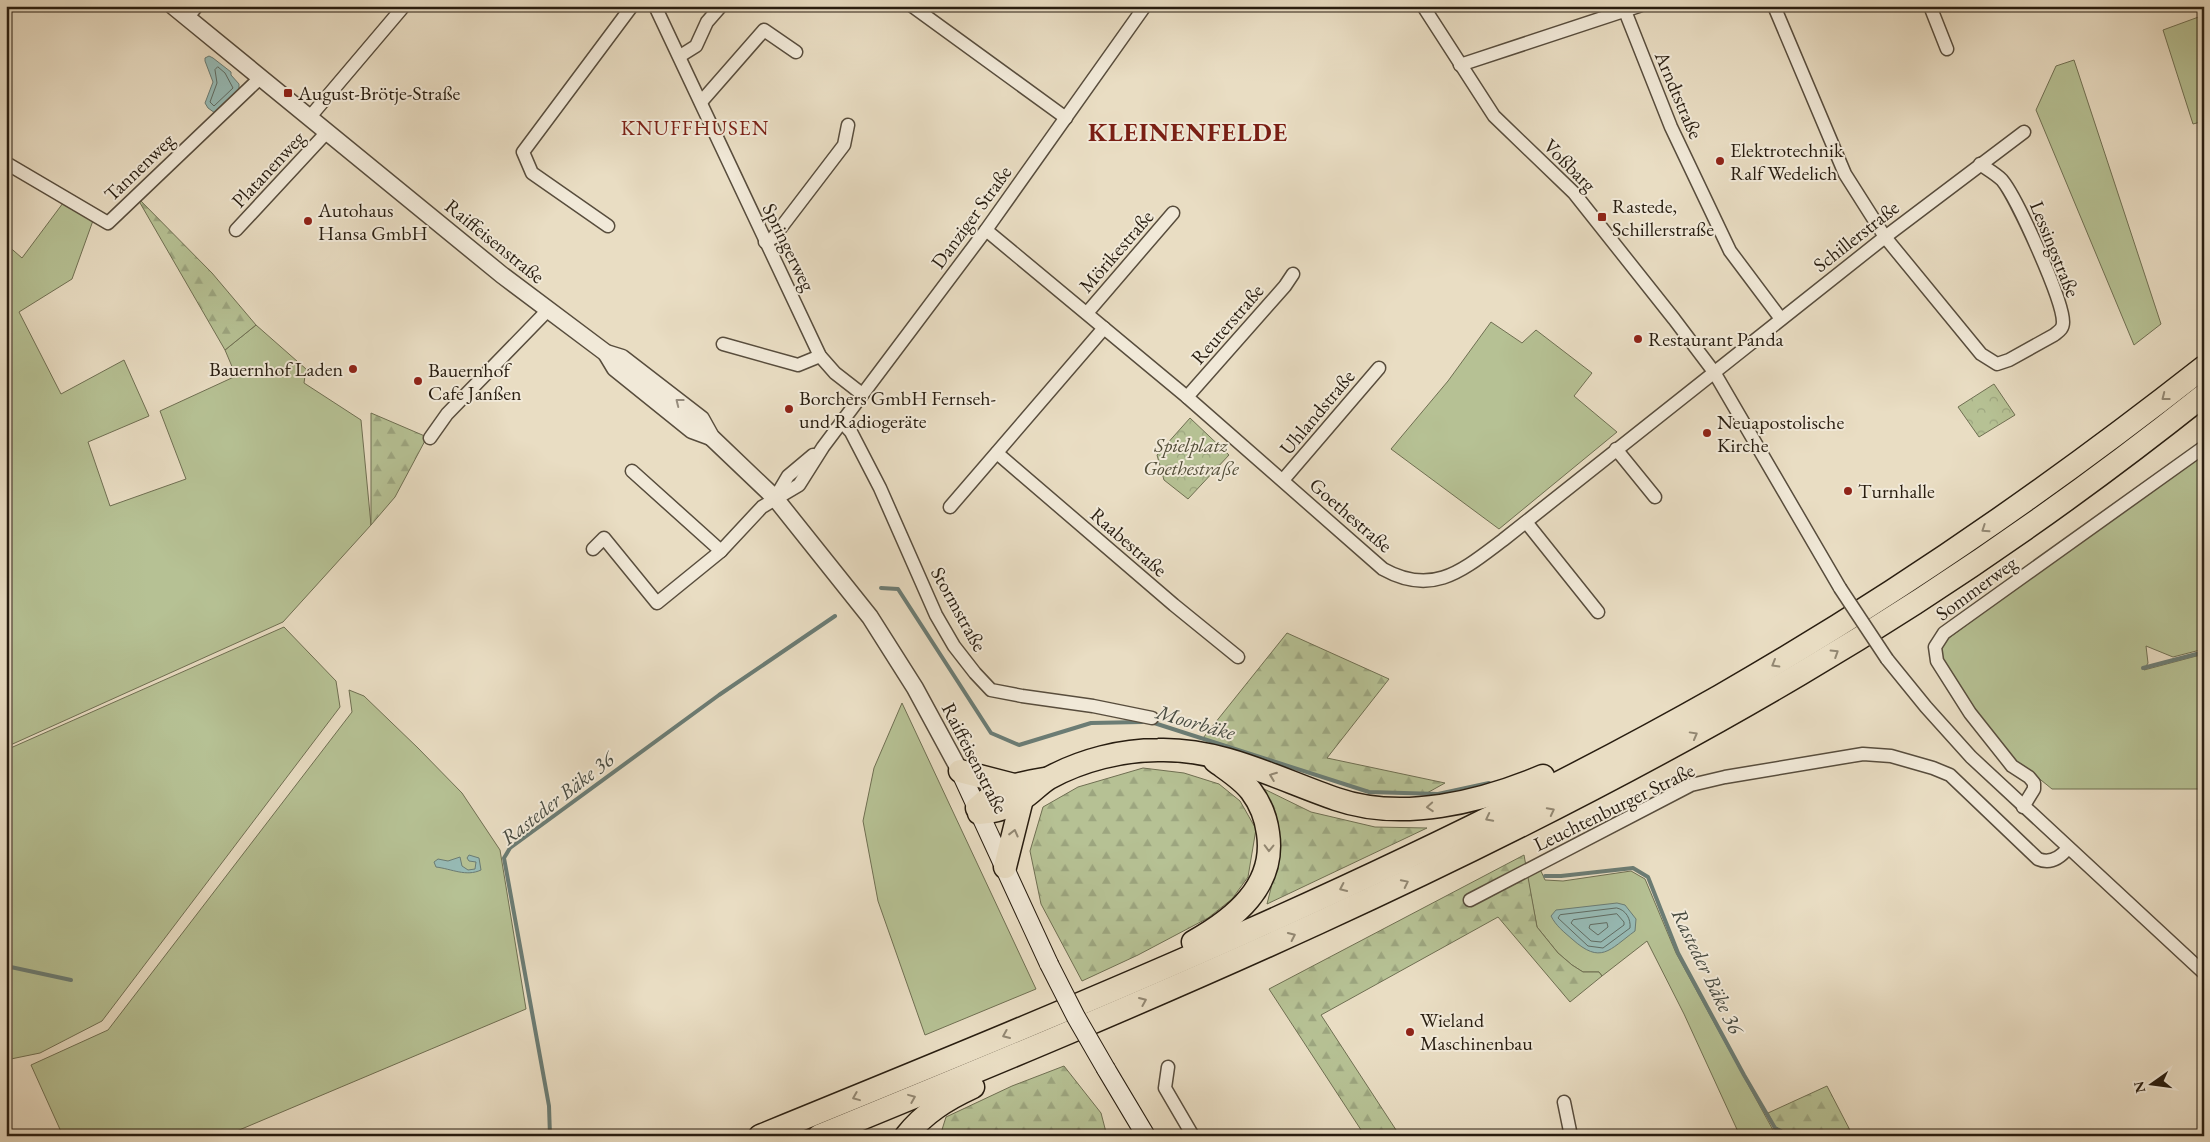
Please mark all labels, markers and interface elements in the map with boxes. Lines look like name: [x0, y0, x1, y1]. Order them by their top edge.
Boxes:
street label: Arndtstraße: [1649, 46, 1709, 143]
place label: August-Brötje-Straße: [297, 80, 461, 106]
marker: August-Brötje-Straße: [282, 87, 294, 99]
district label: KNUFFHUSEN: [621, 114, 769, 141]
district label: KLEINENFELDE: [1088, 116, 1288, 148]
street label: Platanenweg: [226, 125, 311, 213]
street label: Tannenweg: [98, 127, 180, 207]
street label: Voßbarg: [1538, 133, 1602, 197]
place label: Elektrotechnik Ralf Wedelich: [1730, 137, 1844, 186]
marker: Elektrotechnik Ralf Wedelich: [1714, 155, 1726, 167]
street label: Danziger Straße: [925, 160, 1017, 274]
street label: Raiffeisenstraße: [440, 193, 550, 289]
place label: Rastede, Schillerstraße: [1612, 193, 1714, 242]
street label: Schillerstraße: [1808, 194, 1904, 278]
place label: Autohaus Hansa GmbH: [317, 197, 428, 246]
street label: Lessingstraße: [2024, 197, 2086, 301]
street label: Springerweg: [757, 199, 822, 296]
street label: Mörikestraße: [1073, 204, 1159, 298]
marker: Rastede, Schillerstraße: [1596, 211, 1608, 223]
marker: Autohaus Hansa GmbH: [302, 215, 314, 227]
street label: Reuterstraße: [1185, 278, 1269, 370]
place label: Restaurant Panda: [1648, 326, 1784, 352]
marker: Restaurant Panda: [1632, 333, 1644, 345]
place label: Bauernhof Laden: [209, 356, 343, 382]
place label: Bauernhof Cafe Janßen: [428, 357, 522, 406]
marker: Bauernhof Laden: [347, 363, 359, 375]
street label: Uhlandstraße: [1274, 364, 1360, 460]
marker: Bauernhof Cafe Janßen: [412, 375, 424, 387]
place label: Borchers GmbH Fernseh- und Radiogeräte: [799, 385, 996, 434]
one-way arrow: [2162, 391, 2171, 400]
one-way arrow: [676, 399, 685, 407]
marker: Borchers GmbH Fernseh- und Radiogeräte: [783, 403, 795, 415]
place label: Neuapostolische Kirche: [1717, 409, 1844, 458]
marker: Neuapostolische Kirche: [1701, 427, 1713, 439]
park label: Spielplatz Goethestraße: [1143, 432, 1239, 481]
street label: Goethestraße: [1304, 472, 1398, 558]
place label: Turnhalle: [1858, 478, 1935, 504]
marker: Turnhalle: [1842, 485, 1854, 497]
street label: Raabestraße: [1085, 501, 1173, 583]
one-way arrow: [1981, 523, 1991, 532]
street label: Sommerweg: [1930, 550, 2022, 626]
street label: Stormstraße: [925, 562, 993, 656]
one-way arrow: [1829, 650, 1838, 659]
one-way arrow: [1771, 657, 1780, 667]
water label: Moorbäke: [1152, 697, 1239, 746]
street label: Raiffeisenstraße: [936, 698, 1014, 818]
one-way arrow: [1689, 731, 1698, 741]
water label: Rasteder Bäke 36: [495, 744, 621, 851]
street label: Leuchtenburger Straße: [1529, 757, 1699, 857]
one-way arrow: [1269, 771, 1278, 782]
one-way arrow: [1426, 801, 1434, 812]
one-way arrow: [1546, 807, 1555, 817]
one-way arrow: [1485, 812, 1494, 822]
one-way arrow: [1008, 828, 1019, 837]
one-way arrow: [1264, 844, 1274, 852]
one-way arrow: [1400, 879, 1409, 889]
one-way arrow: [1339, 882, 1348, 893]
water label: Rasteder Bäke 36: [1666, 904, 1751, 1040]
one-way arrow: [1287, 932, 1296, 943]
one-way arrow: [1138, 997, 1147, 1008]
place label: Wieland Maschinenbau: [1420, 1007, 1533, 1056]
marker: Wieland Maschinenbau: [1404, 1026, 1416, 1038]
one-way arrow: [1002, 1028, 1011, 1039]
north arrow: [2128, 1060, 2178, 1110]
text: N: [2129, 1079, 2149, 1095]
one-way arrow: [852, 1090, 861, 1101]
one-way arrow: [908, 1093, 916, 1103]

